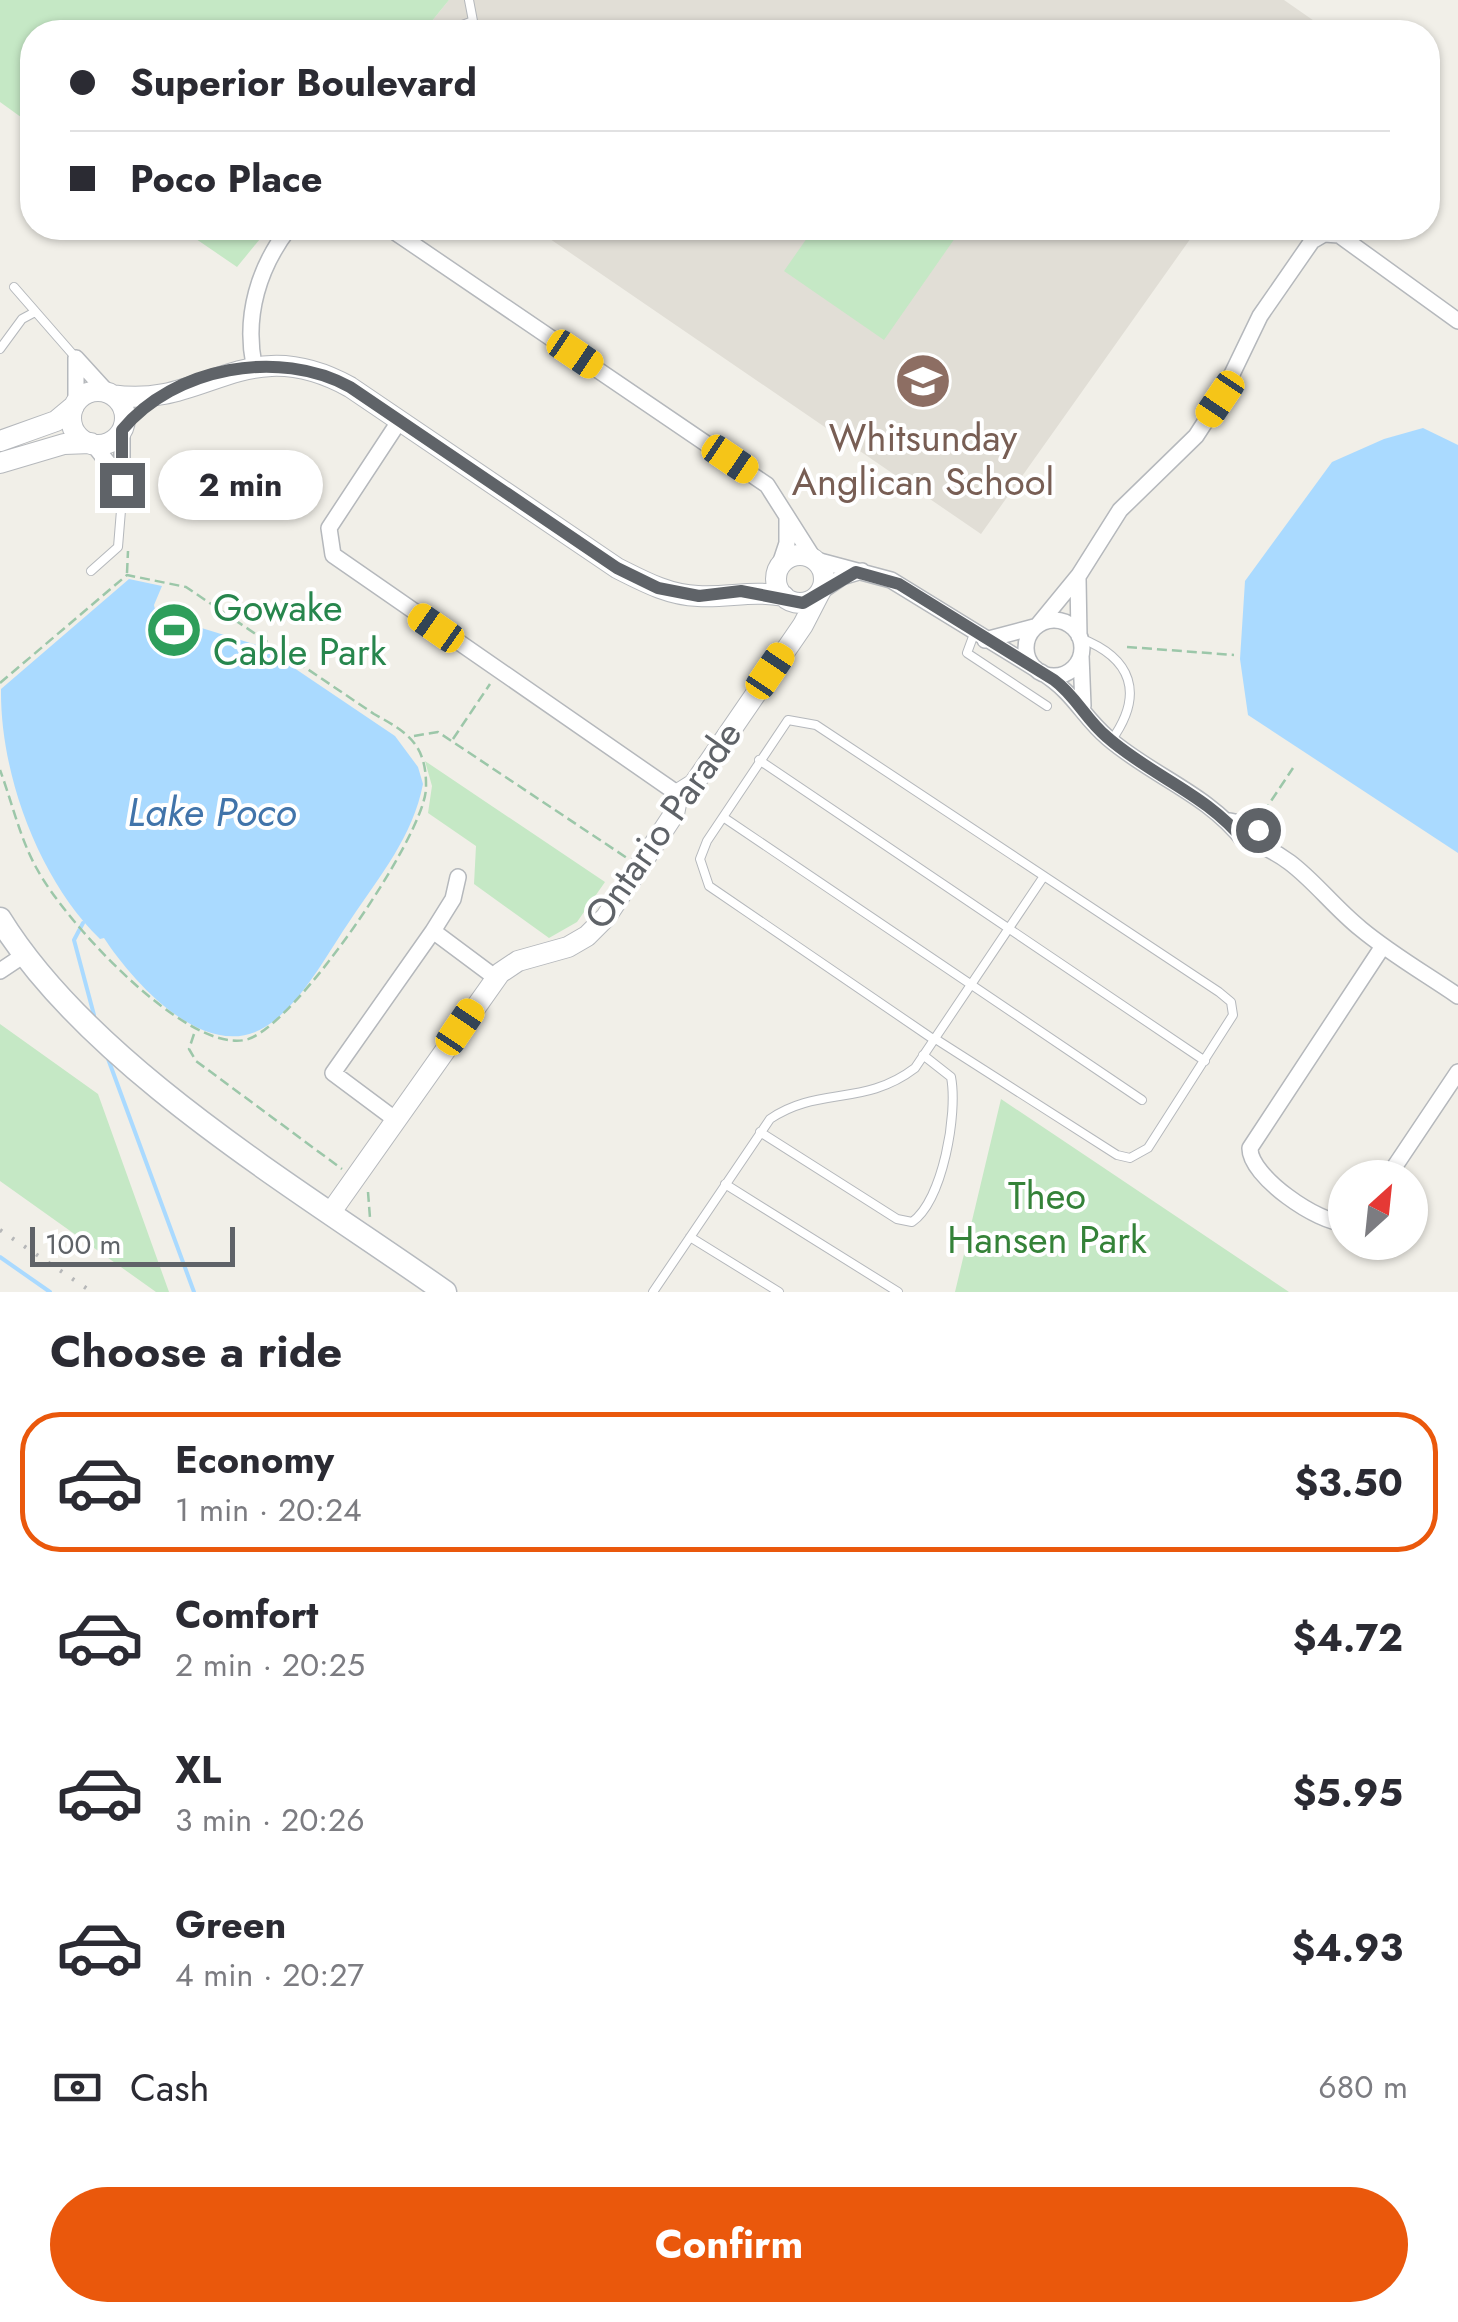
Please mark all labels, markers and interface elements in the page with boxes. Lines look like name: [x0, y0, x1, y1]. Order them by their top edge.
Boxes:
text: Superior Boulevard: [130, 55, 477, 110]
text: Poco Place: [130, 151, 323, 206]
car: [542, 325, 608, 383]
school or university icon: Whitsunday Anglican School: [893, 351, 953, 411]
car: [1191, 366, 1249, 432]
place label: Whitsunday Anglican School: [792, 410, 1054, 509]
car: [697, 430, 763, 488]
callout: 2 min: [157, 450, 322, 520]
text: 2 min: [198, 462, 283, 508]
route end: [100, 463, 145, 508]
place label: Gowake Cable Park: [213, 580, 387, 679]
car: [403, 599, 469, 657]
sports icon: Gowake Cable Park: [144, 600, 204, 660]
car: [741, 638, 799, 704]
street label: Ontario Parade: [570, 709, 755, 940]
water label: Lake Poco: [127, 783, 297, 841]
route start: [1236, 808, 1281, 853]
car: [431, 994, 489, 1060]
north arrow: [1328, 1160, 1428, 1260]
map controls: [1328, 1160, 1428, 1260]
park label: Theo Hansen Park: [947, 1168, 1147, 1267]
scale bar: [30, 1222, 235, 1266]
text: 100 m: [45, 1224, 121, 1265]
text: Choose a ride: [50, 1319, 342, 1384]
text: Economy: [175, 1432, 334, 1487]
icon: car: [55, 1437, 145, 1527]
text: $3.50: [1294, 1455, 1403, 1510]
text: 1 min · 20:24: [175, 1487, 362, 1533]
text: Comfort: [175, 1587, 318, 1642]
icon: car: [55, 1592, 145, 1682]
text: $4.72: [1293, 1610, 1403, 1665]
text: 2 min · 20:25: [175, 1642, 365, 1688]
text: XL: [175, 1742, 221, 1797]
icon: car: [55, 1747, 145, 1837]
text: $5.95: [1293, 1765, 1403, 1820]
text: 3 min · 20:26: [175, 1797, 365, 1843]
text: Green: [175, 1897, 286, 1952]
icon: car: [55, 1902, 145, 1992]
text: $4.93: [1292, 1920, 1403, 1975]
text: 4 min · 20:27: [175, 1952, 364, 1998]
icon: cash: [50, 2060, 105, 2115]
text: Cash: [130, 2060, 210, 2115]
text: 680 m: [1318, 2064, 1408, 2110]
button: Confirm: [50, 2187, 1408, 2302]

